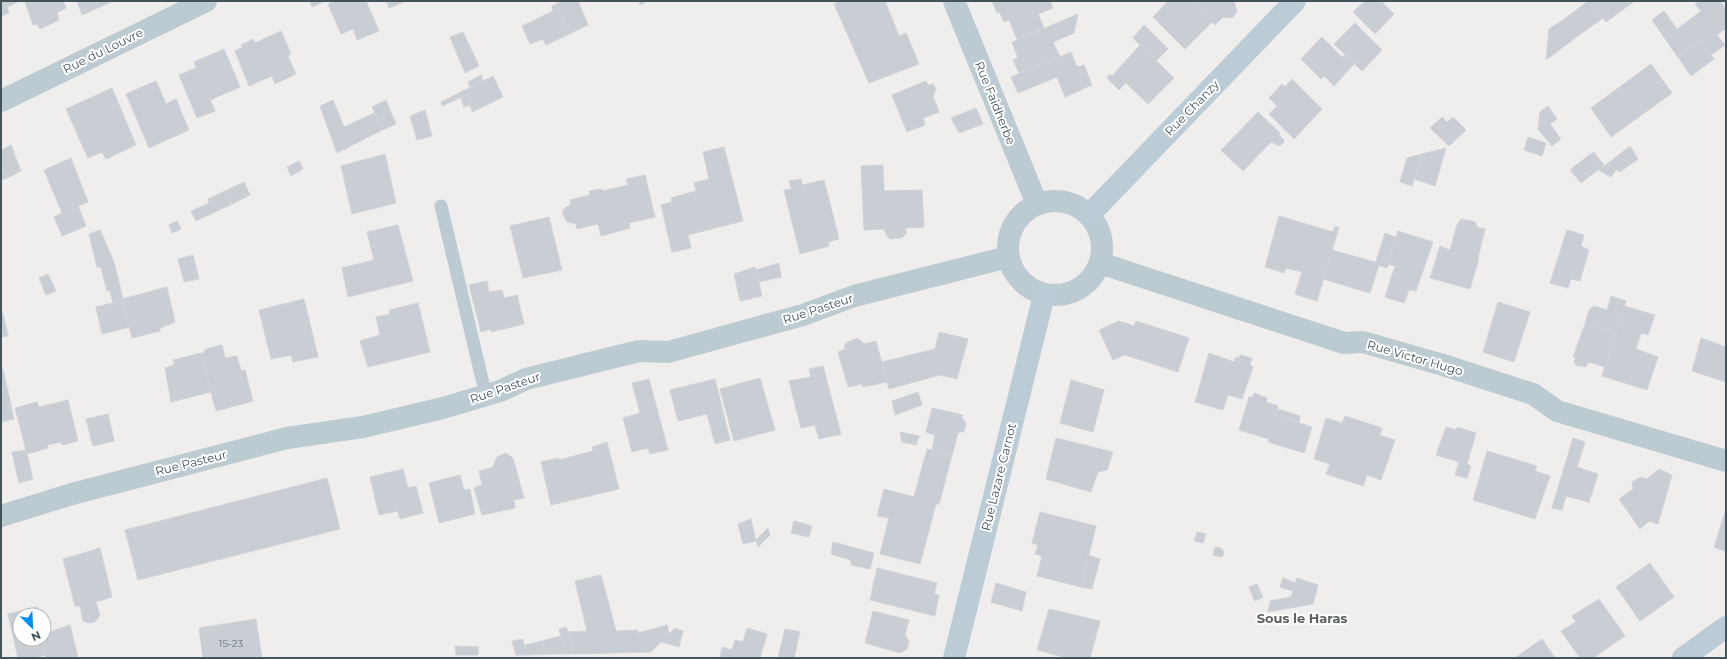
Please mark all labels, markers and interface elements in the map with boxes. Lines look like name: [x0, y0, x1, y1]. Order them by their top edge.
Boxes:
street label: Rue du Louvre: [60, 25, 145, 76]
street label: Rue Faidherbe: [972, 59, 1019, 147]
street label: Rue Chanzy: [1161, 76, 1222, 139]
street label: Rue Pasteur: [781, 290, 855, 327]
street label: Rue Victor Hugo: [1365, 337, 1465, 378]
street label: Rue Pasteur: [468, 368, 542, 407]
street label: Rue Lazare Carnot: [978, 421, 1019, 532]
street label: Rue Pasteur: [154, 446, 228, 479]
north arrow: [12, 607, 52, 647]
district label: Sous le Haras: [1257, 610, 1347, 626]
text: N: [29, 628, 43, 644]
house number: 15-23: [219, 637, 243, 650]

